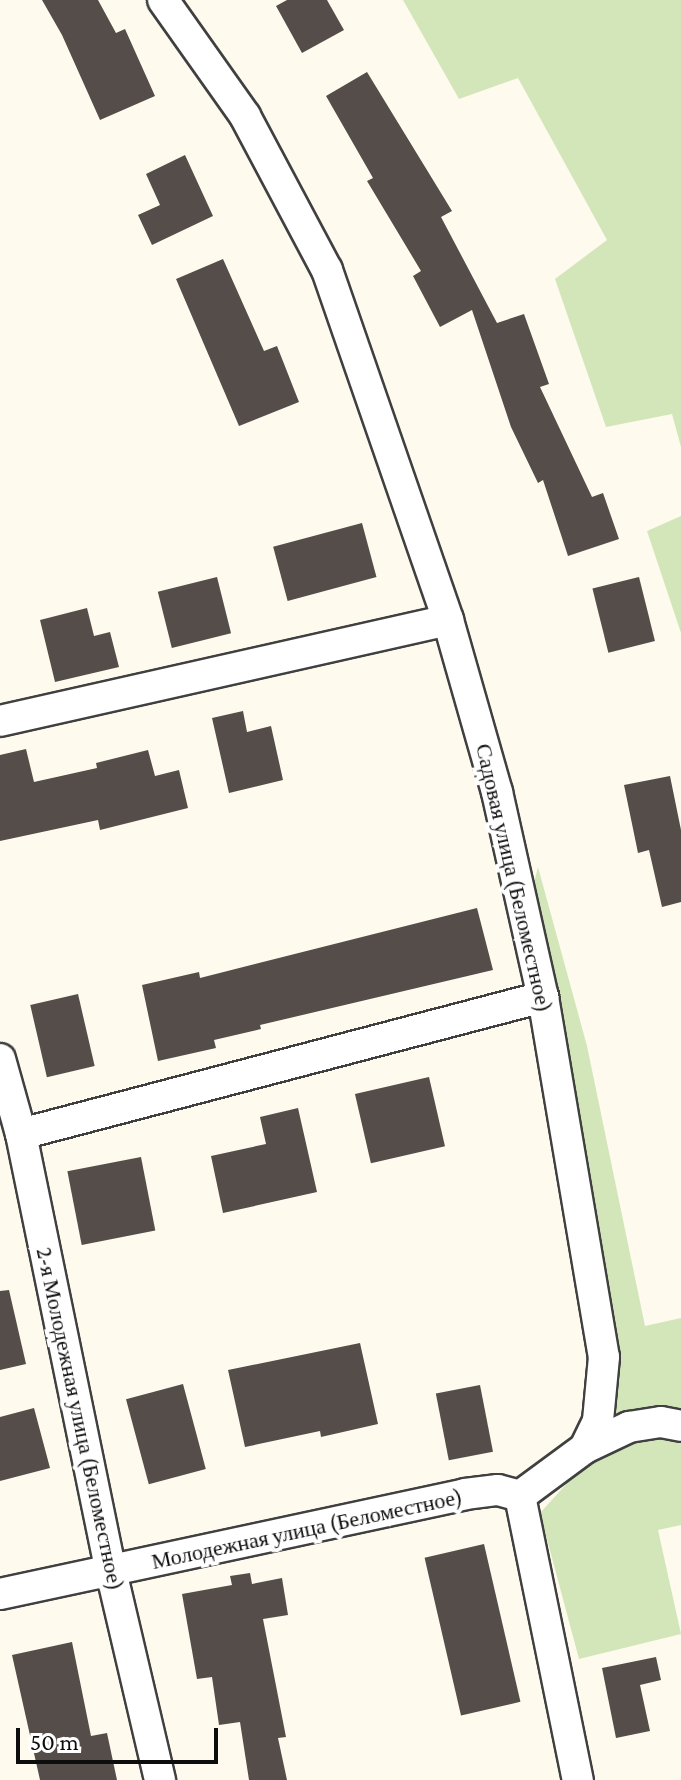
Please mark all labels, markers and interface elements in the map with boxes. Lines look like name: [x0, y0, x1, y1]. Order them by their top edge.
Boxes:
street label: Садовая улица (Беломестное): [470, 741, 558, 1015]
street label: 2-я Молодежная улица (Беломестное): [31, 1245, 129, 1593]
street label: Молодежная улица (Беломестное): [149, 1483, 465, 1575]
scale bar: [20, 1712, 222, 1762]
text: 50 m: [30, 1728, 79, 1755]

